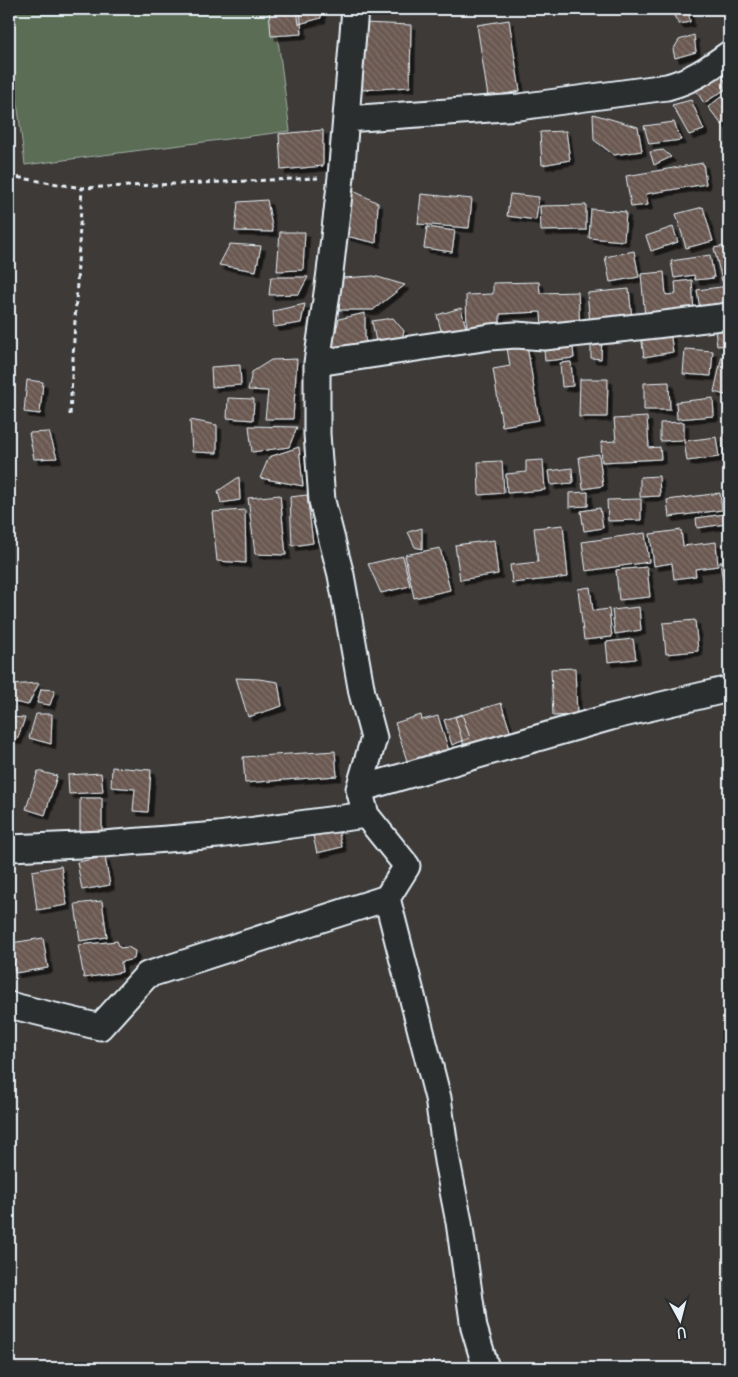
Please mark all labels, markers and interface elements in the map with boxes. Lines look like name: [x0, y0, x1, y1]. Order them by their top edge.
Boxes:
north arrow: [656, 1294, 706, 1344]
text: U: [676, 1323, 687, 1342]

